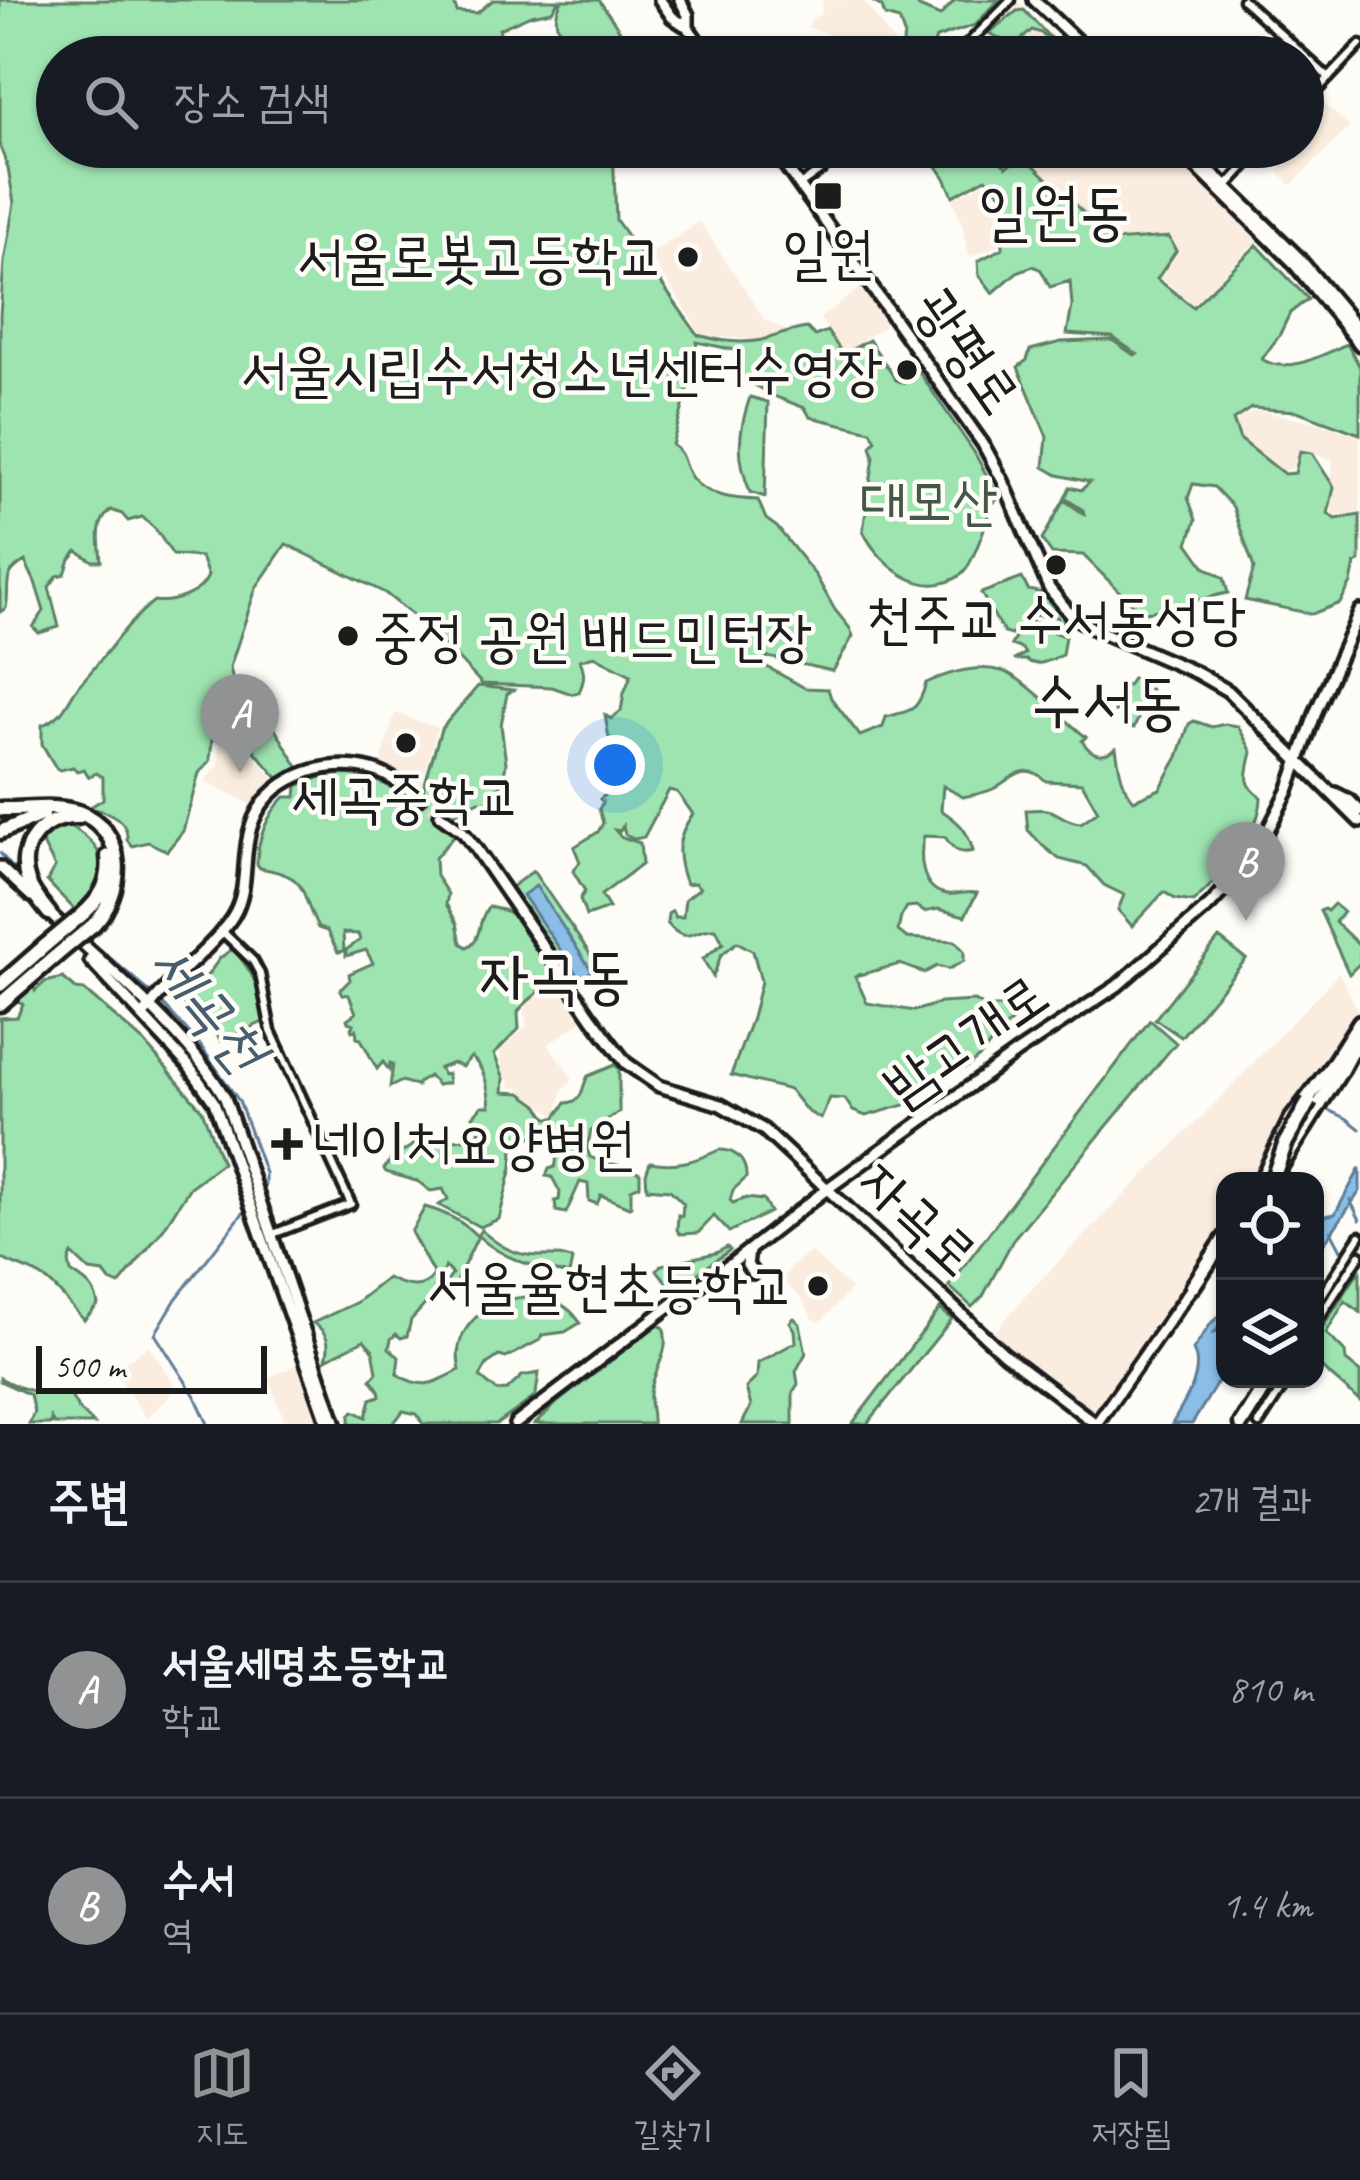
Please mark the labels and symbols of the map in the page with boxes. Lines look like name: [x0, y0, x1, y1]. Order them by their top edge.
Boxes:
district label: 일원동: [978, 172, 1130, 251]
marker: 일원: [812, 180, 844, 212]
place label: 일원: [782, 217, 874, 289]
place label: 서울로봇고등학교: [297, 221, 664, 293]
marker: 서울로봇고등학교: [675, 244, 701, 270]
street label: 광평로: [899, 274, 1037, 428]
place label: 서울시립수서청소년센터수영장: [241, 334, 883, 406]
marker: 서울시립수서청소년센터수영장: [894, 357, 920, 383]
park label: 대모산: [860, 465, 998, 537]
marker: 천주교 수서동성당: [1043, 552, 1069, 578]
place label: 천주교 수서동성당: [866, 583, 1246, 655]
place label: 중정 공원 배드민턴장: [372, 600, 812, 672]
marker: 중정 공원 배드민턴장: [335, 623, 361, 649]
district label: 수서동: [1031, 662, 1183, 741]
pin: A: [201, 674, 279, 773]
marker: 세곡중학교: [393, 730, 419, 756]
your location: [585, 735, 645, 795]
place label: 세곡중학교: [291, 761, 521, 833]
pin: B: [1207, 822, 1285, 921]
water label: 세곡천: [132, 927, 287, 1091]
district label: 자곡동: [479, 936, 631, 1015]
street label: 밤고개로: [870, 958, 1062, 1122]
place label: 네이처요양병원: [314, 1108, 635, 1180]
marker: 네이처요양병원: [271, 1128, 303, 1160]
street label: 자곡로: [844, 1145, 994, 1291]
place label: 서울율현초등학교: [427, 1250, 794, 1322]
marker: 서울율현초등학교: [805, 1273, 831, 1299]
scale bar: [36, 1340, 267, 1393]

